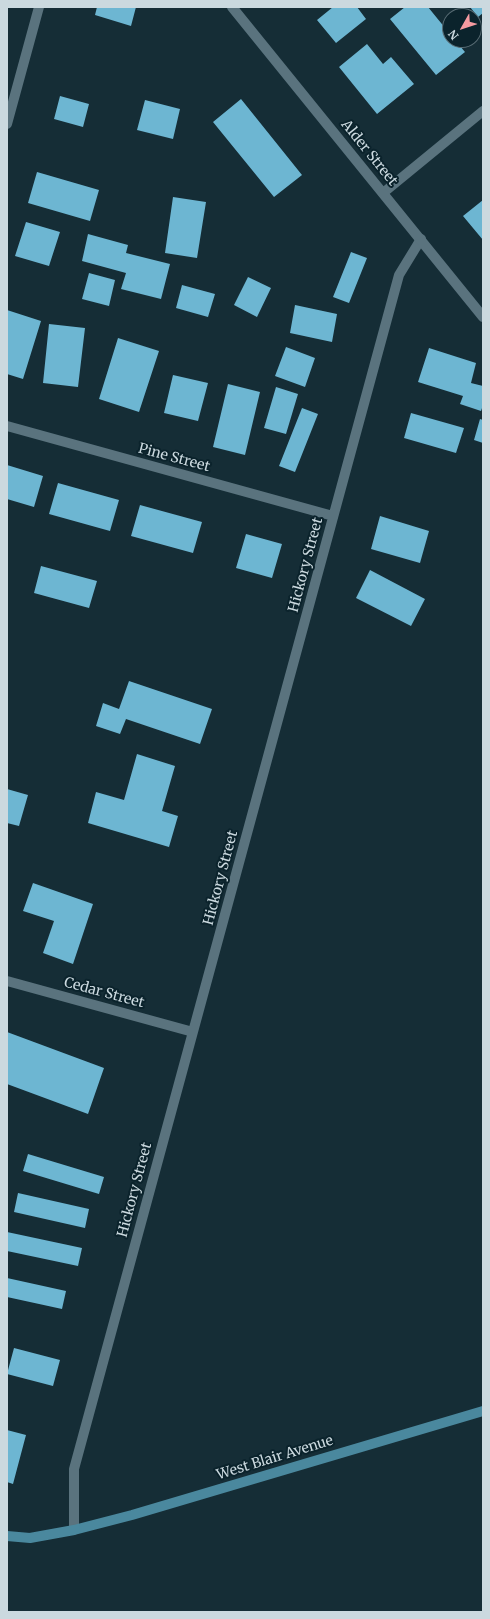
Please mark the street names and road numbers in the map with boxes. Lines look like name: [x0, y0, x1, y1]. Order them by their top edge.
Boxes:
street label: Alder Street: [337, 117, 401, 189]
street label: Pine Street: [136, 440, 212, 476]
street label: Hickory Street: [285, 516, 327, 614]
street label: Hickory Street: [200, 829, 242, 927]
street label: Cedar Street: [62, 974, 146, 1012]
street label: Hickory Street: [114, 1141, 156, 1239]
street label: West Blair Avenue: [215, 1432, 335, 1484]

